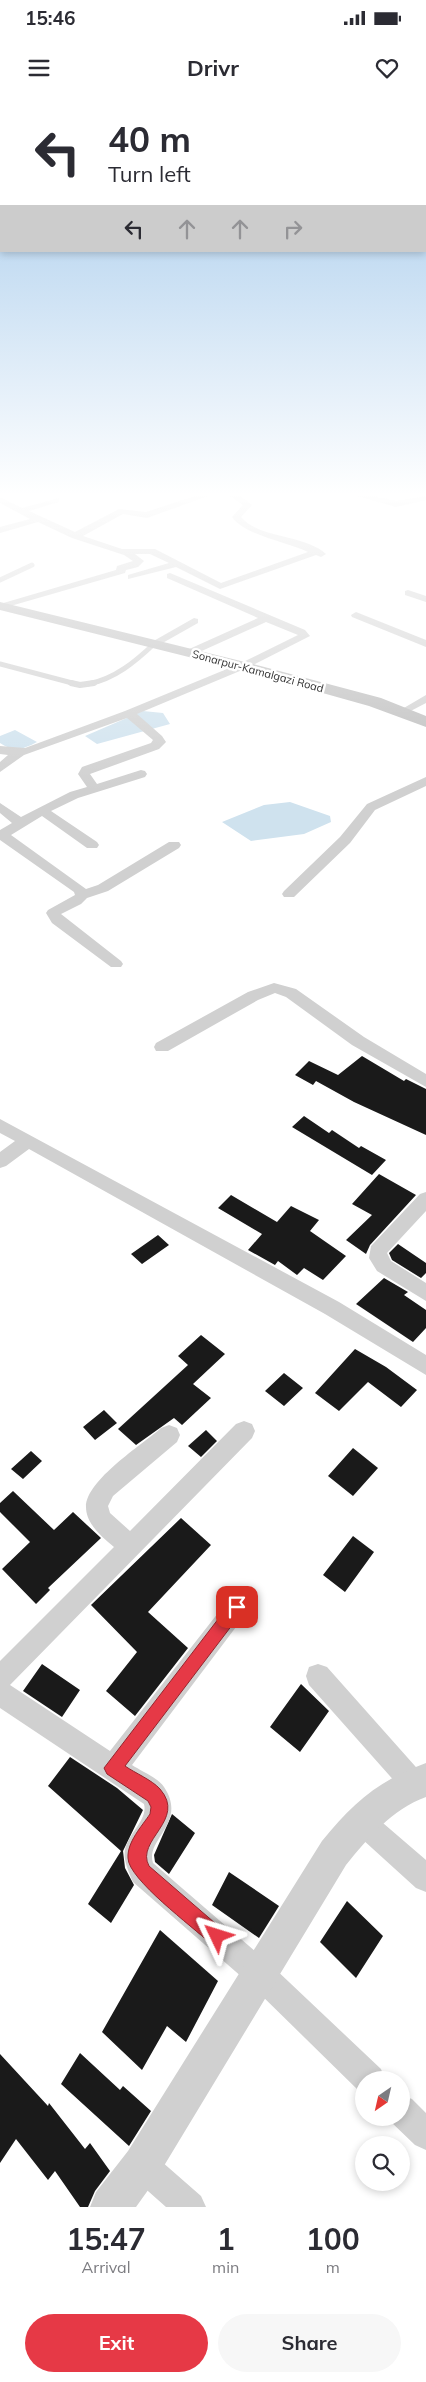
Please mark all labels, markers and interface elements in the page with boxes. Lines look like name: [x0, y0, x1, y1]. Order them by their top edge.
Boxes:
text: 15:46: [25, 6, 75, 30]
icon: menu: [25, 54, 53, 82]
text: Drivr: [187, 54, 239, 82]
icon: heart: [373, 54, 401, 82]
text: 40 m: [108, 117, 191, 161]
icon: left: [25, 120, 90, 185]
text: Turn left: [108, 160, 191, 188]
icon: left: [120, 215, 148, 243]
icon: ahead: [173, 215, 201, 243]
icon: ahead: [226, 215, 254, 243]
icon: right: [279, 215, 307, 243]
street label: Sonarpur-Kamalgazi Road: [191, 647, 325, 695]
pin: [216, 1586, 258, 1628]
icon: arrive: [223, 1593, 251, 1621]
position arrow: [190, 1909, 242, 1961]
north arrow: [355, 2071, 410, 2126]
map controls: [355, 2071, 410, 2191]
button: search: [355, 2136, 410, 2191]
text: 15:47: [66, 2220, 146, 2258]
text: 1: [217, 2220, 235, 2258]
text: 100: [306, 2220, 360, 2258]
text: Arrival: [82, 2257, 131, 2277]
text: min: [212, 2257, 239, 2277]
text: m: [326, 2257, 340, 2277]
button: Exit: [25, 2314, 208, 2372]
button: Share: [218, 2314, 401, 2372]

